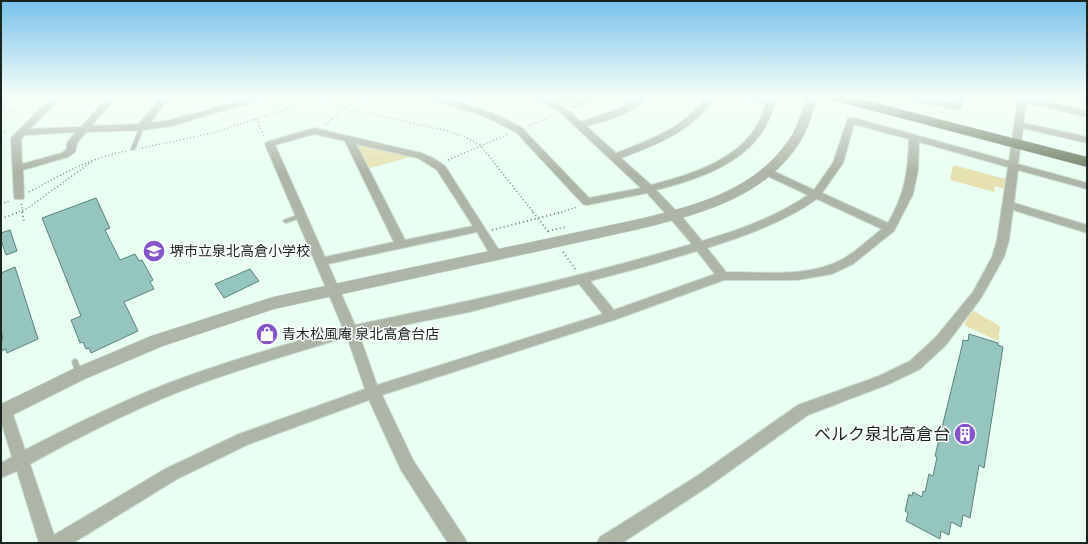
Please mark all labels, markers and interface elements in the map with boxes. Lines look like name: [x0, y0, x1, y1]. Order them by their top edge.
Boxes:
school or university icon: 堺市立泉北高倉小学校: [141, 238, 167, 264]
place label: 堺市立泉北高倉小学校: [170, 242, 310, 260]
shop icon: 青木松風庵 泉北高倉台店: [254, 321, 280, 347]
place label: 青木松風庵 泉北高倉台店: [282, 325, 439, 343]
building icon: ベルク泉北高倉台: [952, 421, 978, 447]
place label: ベルク泉北高倉台: [814, 423, 950, 445]

